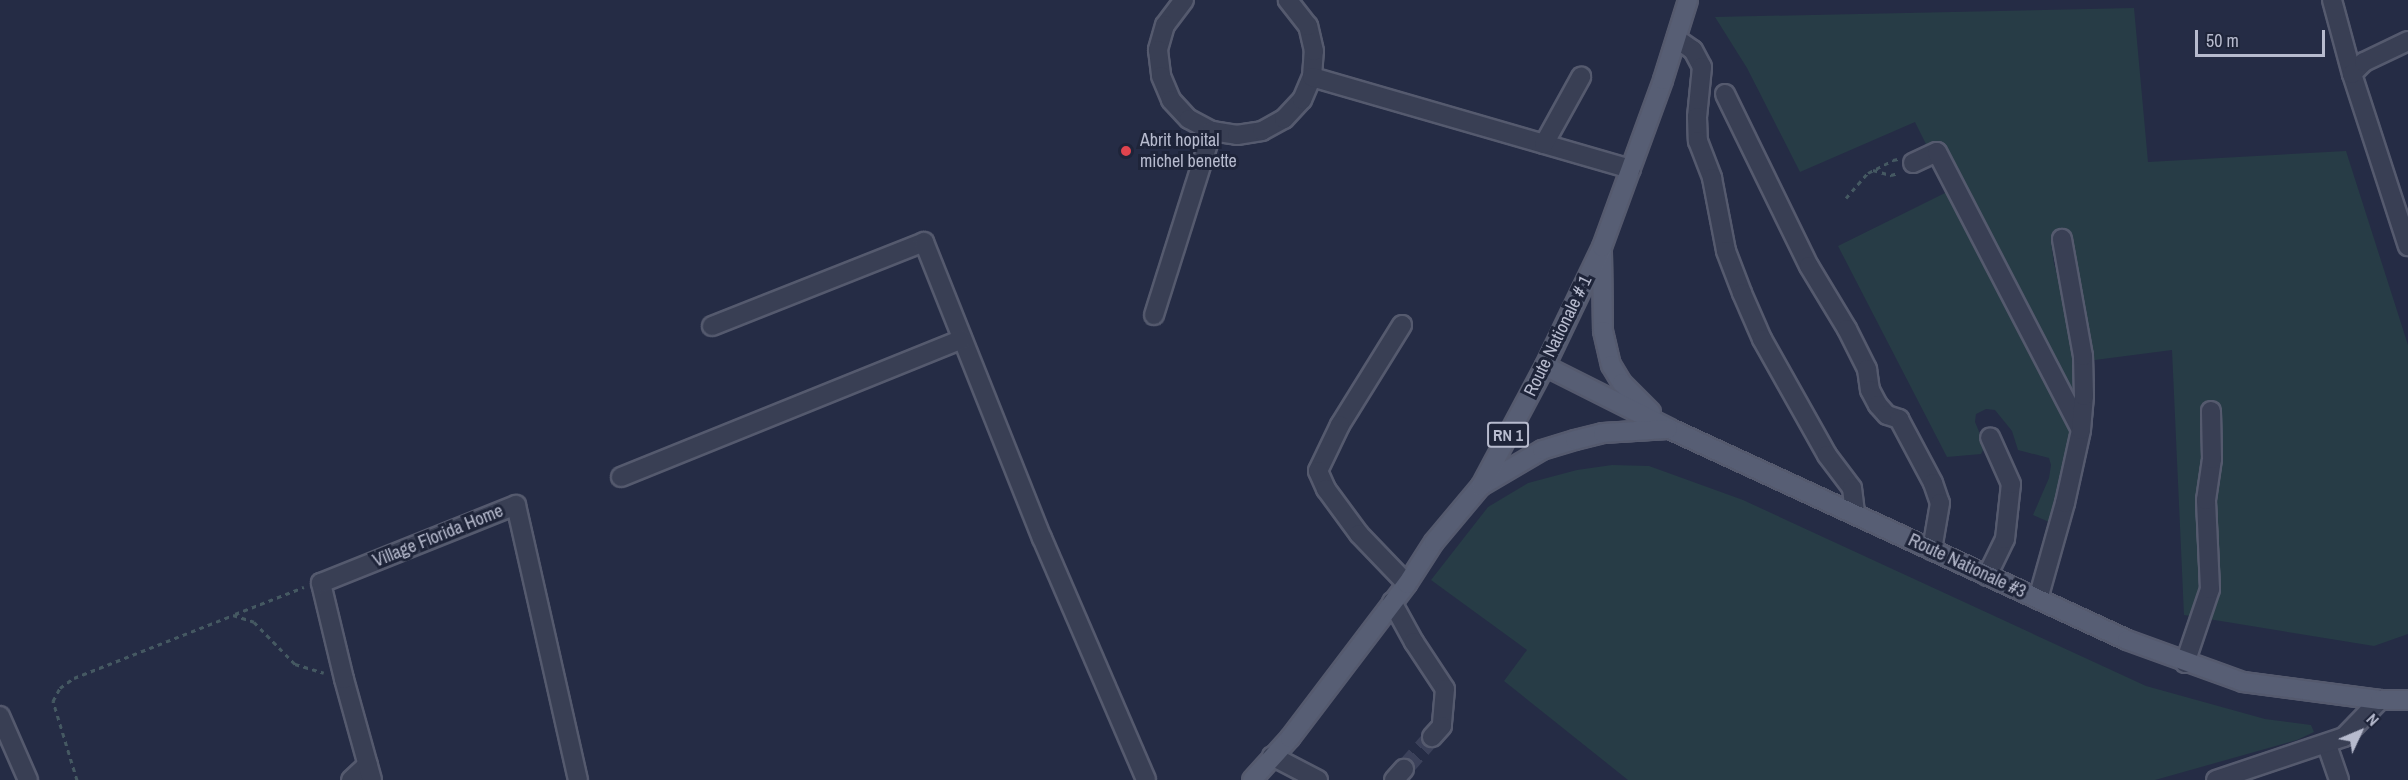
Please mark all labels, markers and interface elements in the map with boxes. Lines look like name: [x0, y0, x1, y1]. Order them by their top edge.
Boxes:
scale bar: [2198, 18, 2328, 56]
text: 50 m: [2206, 28, 2239, 53]
place label: Abrit hopital michel benette: [1140, 130, 1237, 172]
marker: Abrit hopital michel benette: [1117, 142, 1135, 160]
street label: Route Nationale # 1: [1520, 272, 1596, 400]
road number: RN 1: [1487, 422, 1529, 448]
street label: Village Florida Home: [370, 500, 506, 572]
street label: Route Nationale #3: [1905, 529, 2029, 603]
north arrow: [2330, 702, 2390, 762]
text: N: [2362, 708, 2384, 731]

